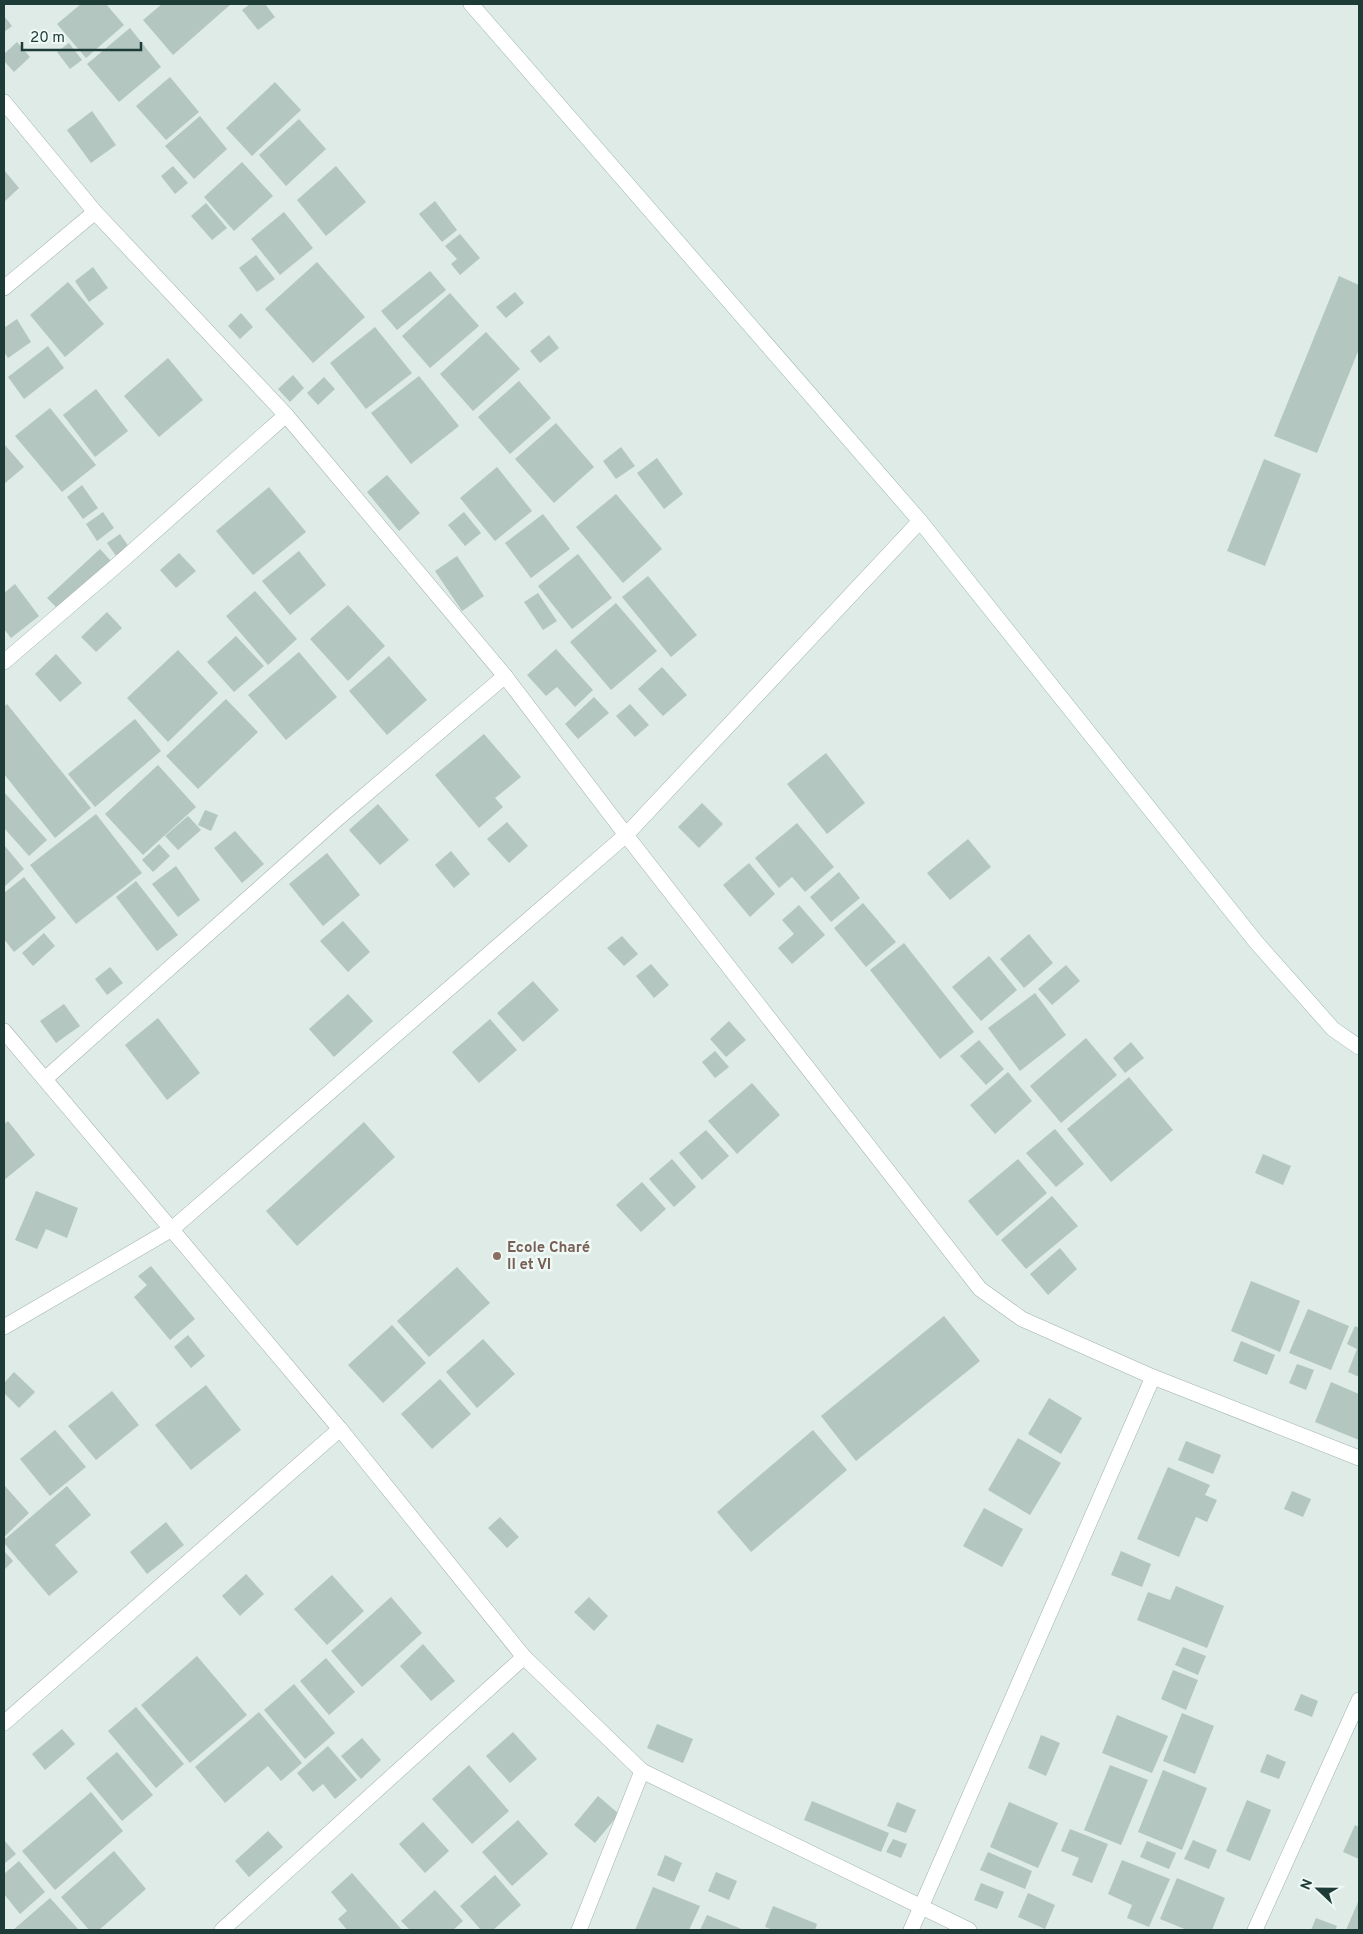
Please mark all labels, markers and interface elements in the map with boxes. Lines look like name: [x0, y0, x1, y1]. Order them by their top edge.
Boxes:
scale bar: [22, 20, 141, 52]
text: 20 m: [30, 29, 65, 48]
place label: Ecole Charé II et VI: [507, 1239, 590, 1275]
marker: Ecole Charé II et VI: [491, 1250, 503, 1262]
north arrow: [1293, 1864, 1343, 1914]
text: N: [1298, 1877, 1317, 1893]

